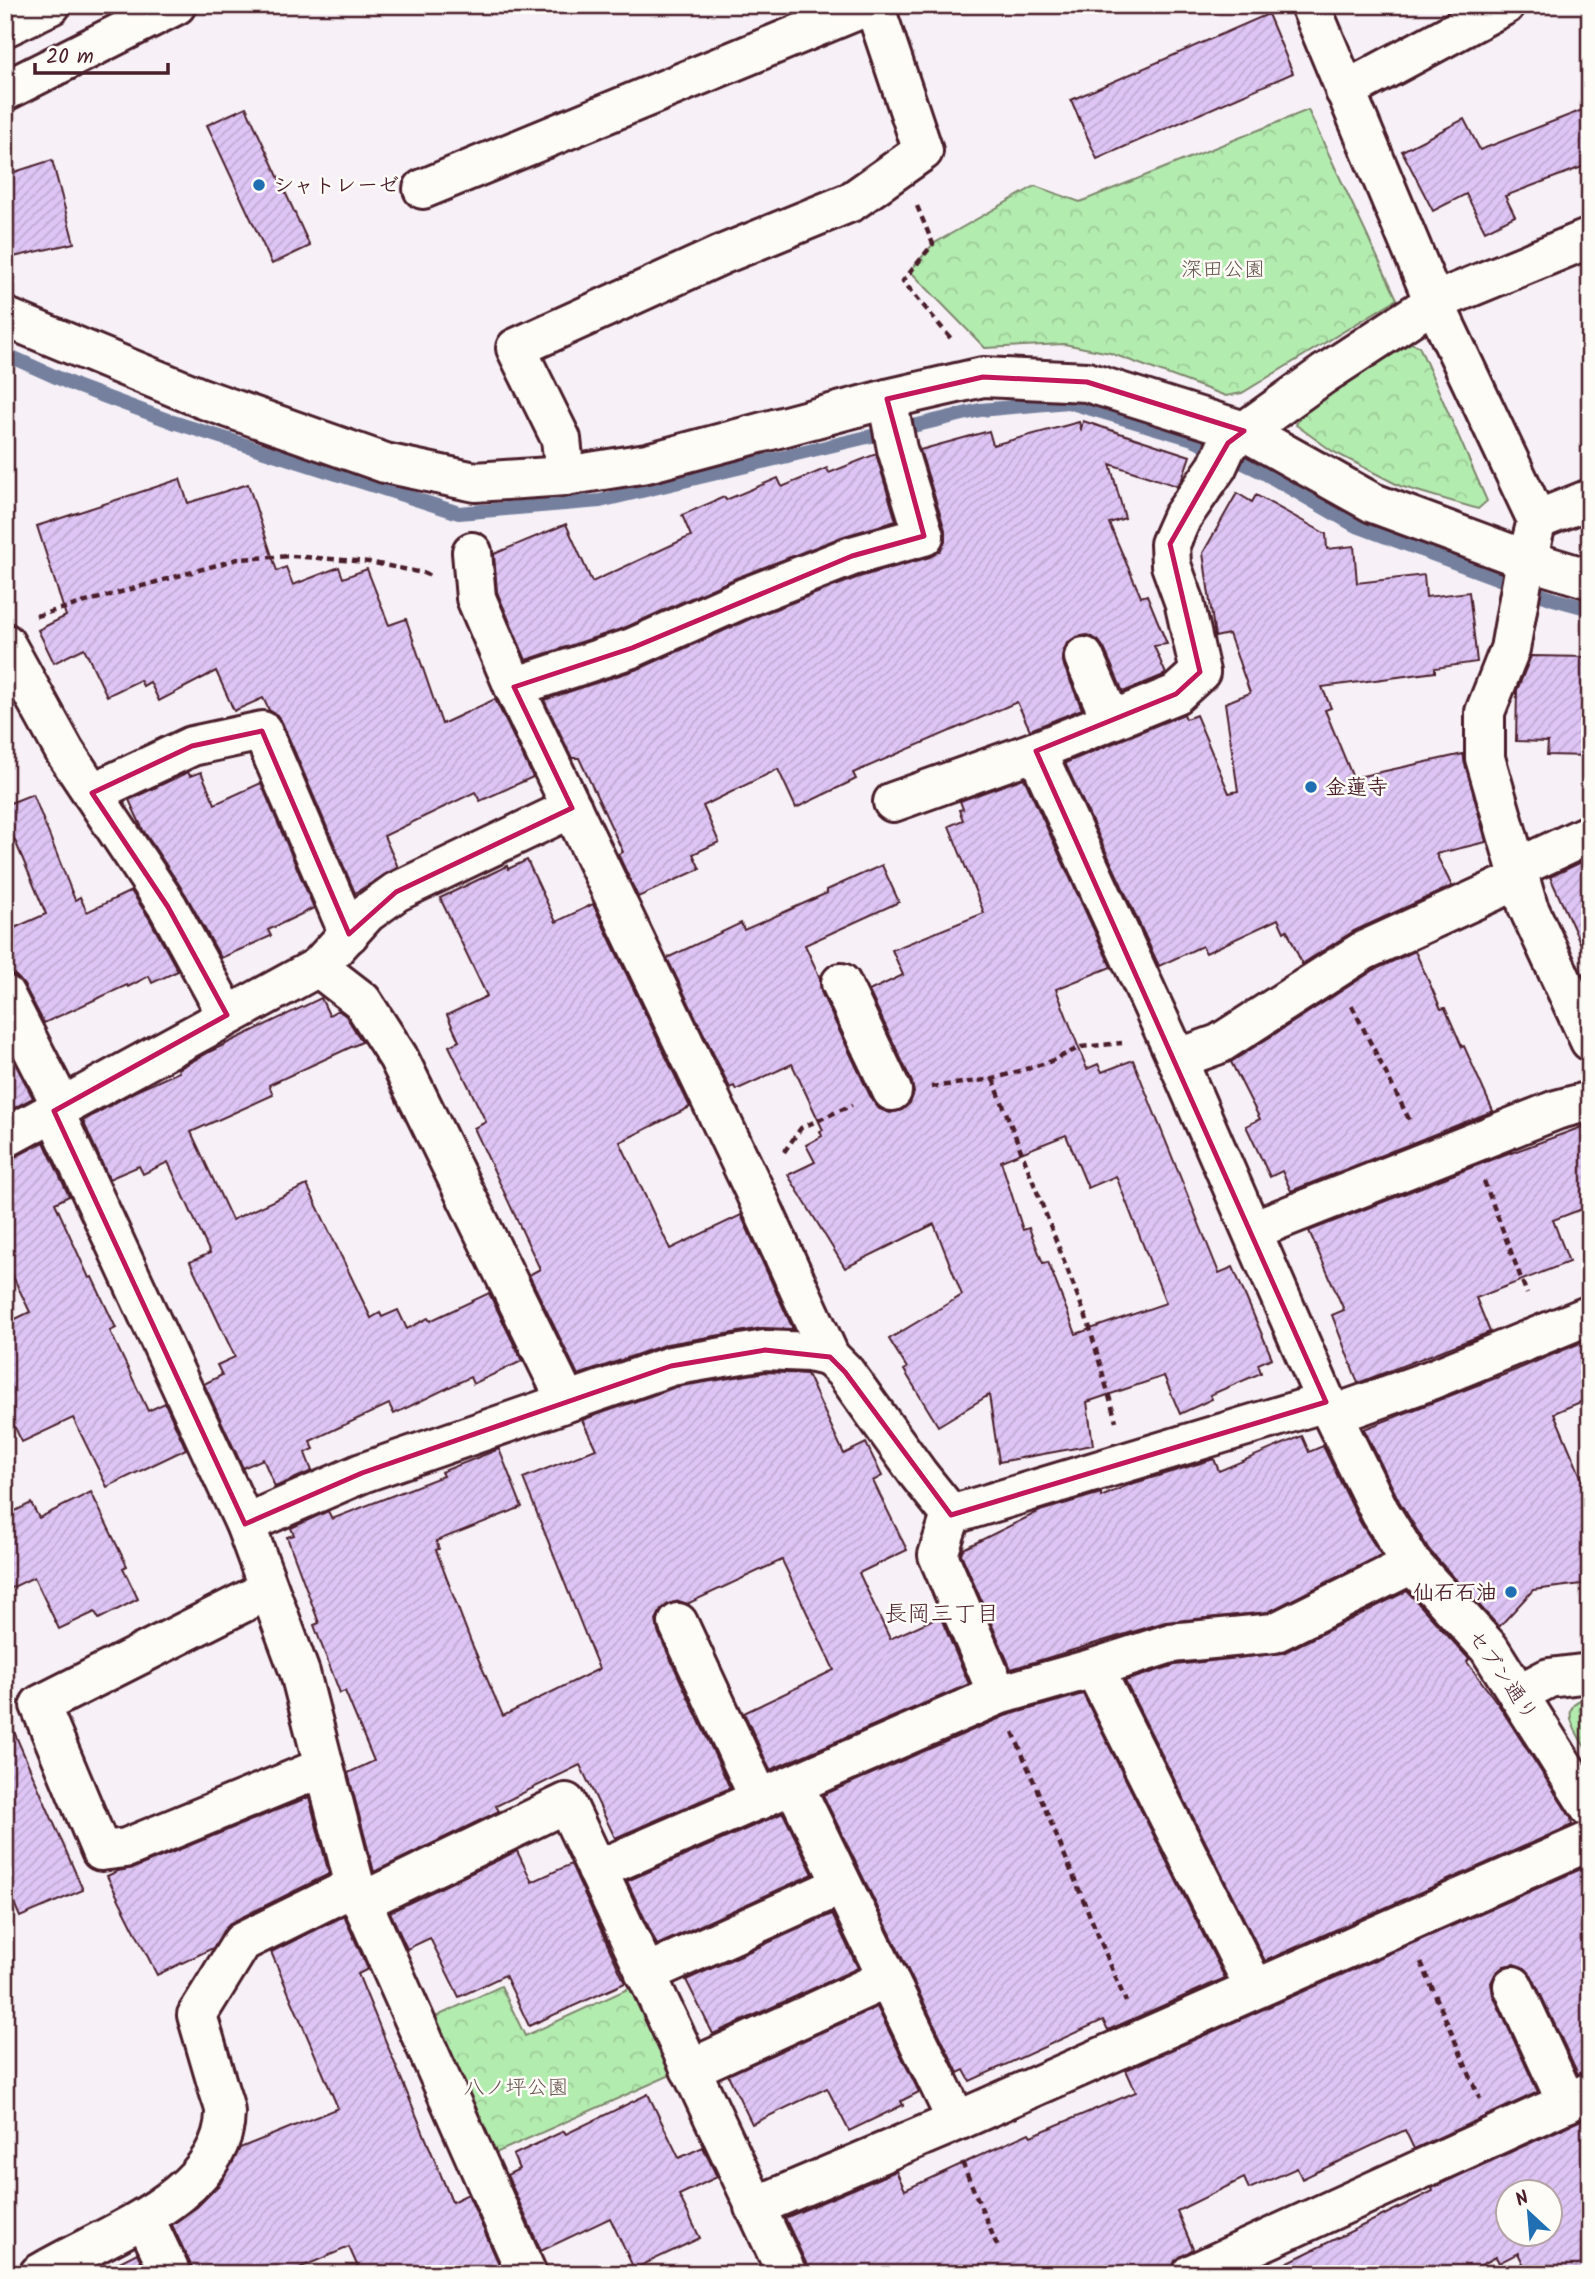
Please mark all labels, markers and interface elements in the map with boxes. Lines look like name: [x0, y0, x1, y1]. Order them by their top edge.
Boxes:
scale bar: [35, 32, 168, 76]
text: 20 m: [46, 41, 94, 74]
place label: シャトレーゼ: [273, 170, 399, 203]
marker: シャトレーゼ: [251, 177, 267, 193]
park label: 深田公園: [1181, 254, 1265, 287]
place label: 金蓮寺: [1325, 772, 1388, 805]
marker: 金蓮寺: [1303, 779, 1319, 795]
place label: 仙石石油: [1413, 1577, 1497, 1610]
marker: 仙石石油: [1503, 1584, 1519, 1600]
district label: 長岡三丁目: [885, 1597, 1000, 1633]
street label: セブン通り: [1458, 1623, 1545, 1728]
park label: 八ノ坪公園: [464, 2072, 569, 2105]
north arrow: [1494, 2178, 1564, 2248]
text: N: [1510, 2183, 1534, 2216]

